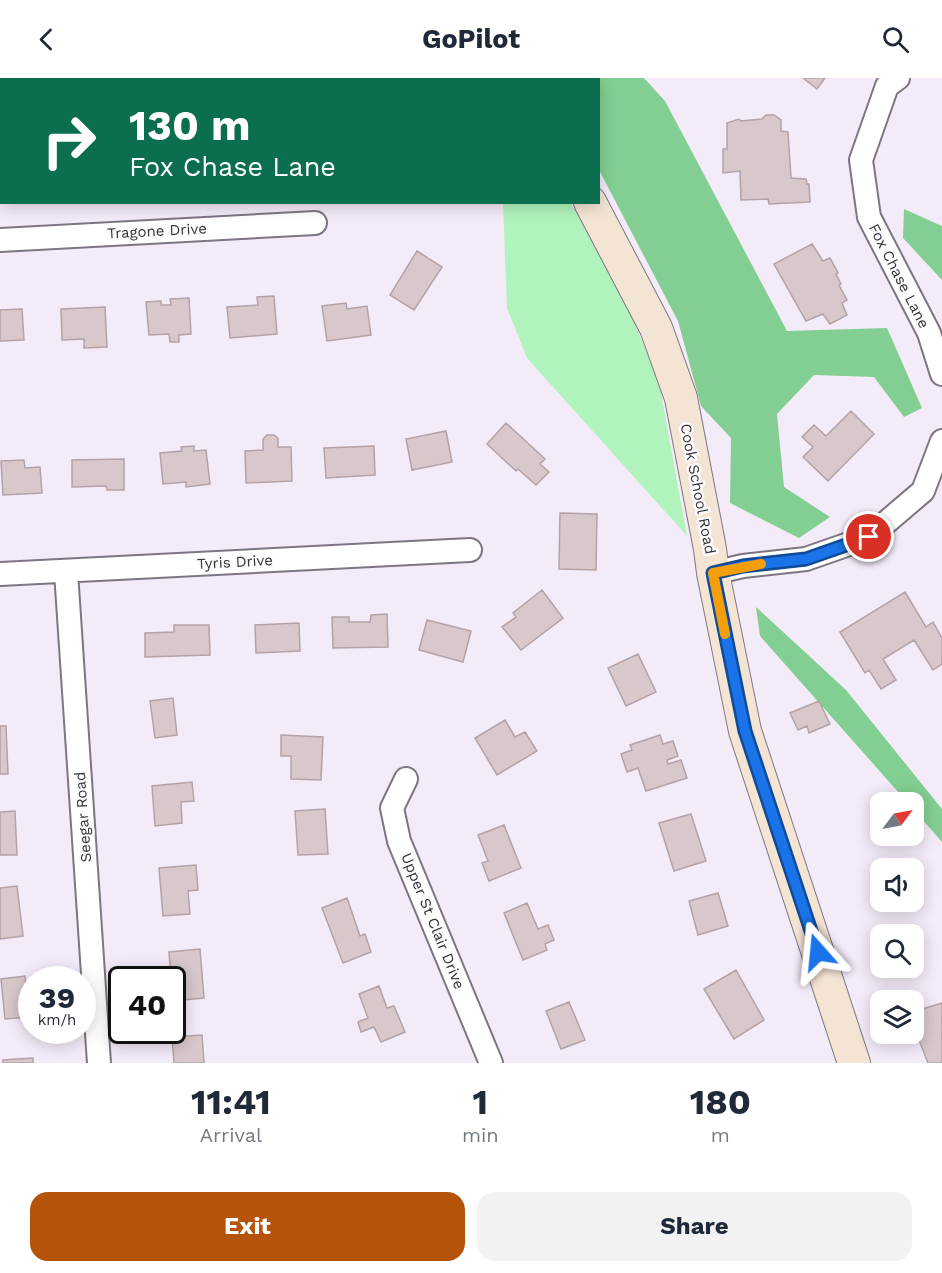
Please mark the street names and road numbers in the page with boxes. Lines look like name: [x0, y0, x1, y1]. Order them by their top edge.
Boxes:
street label: Tragone Drive: [107, 219, 207, 243]
street label: Fox Chase Lane: [865, 221, 933, 331]
street label: Cook School Road: [677, 422, 719, 556]
street label: Tyris Drive: [197, 551, 273, 573]
street label: Seegar Road: [71, 771, 95, 863]
street label: Upper St Clair Drive: [397, 850, 469, 992]

